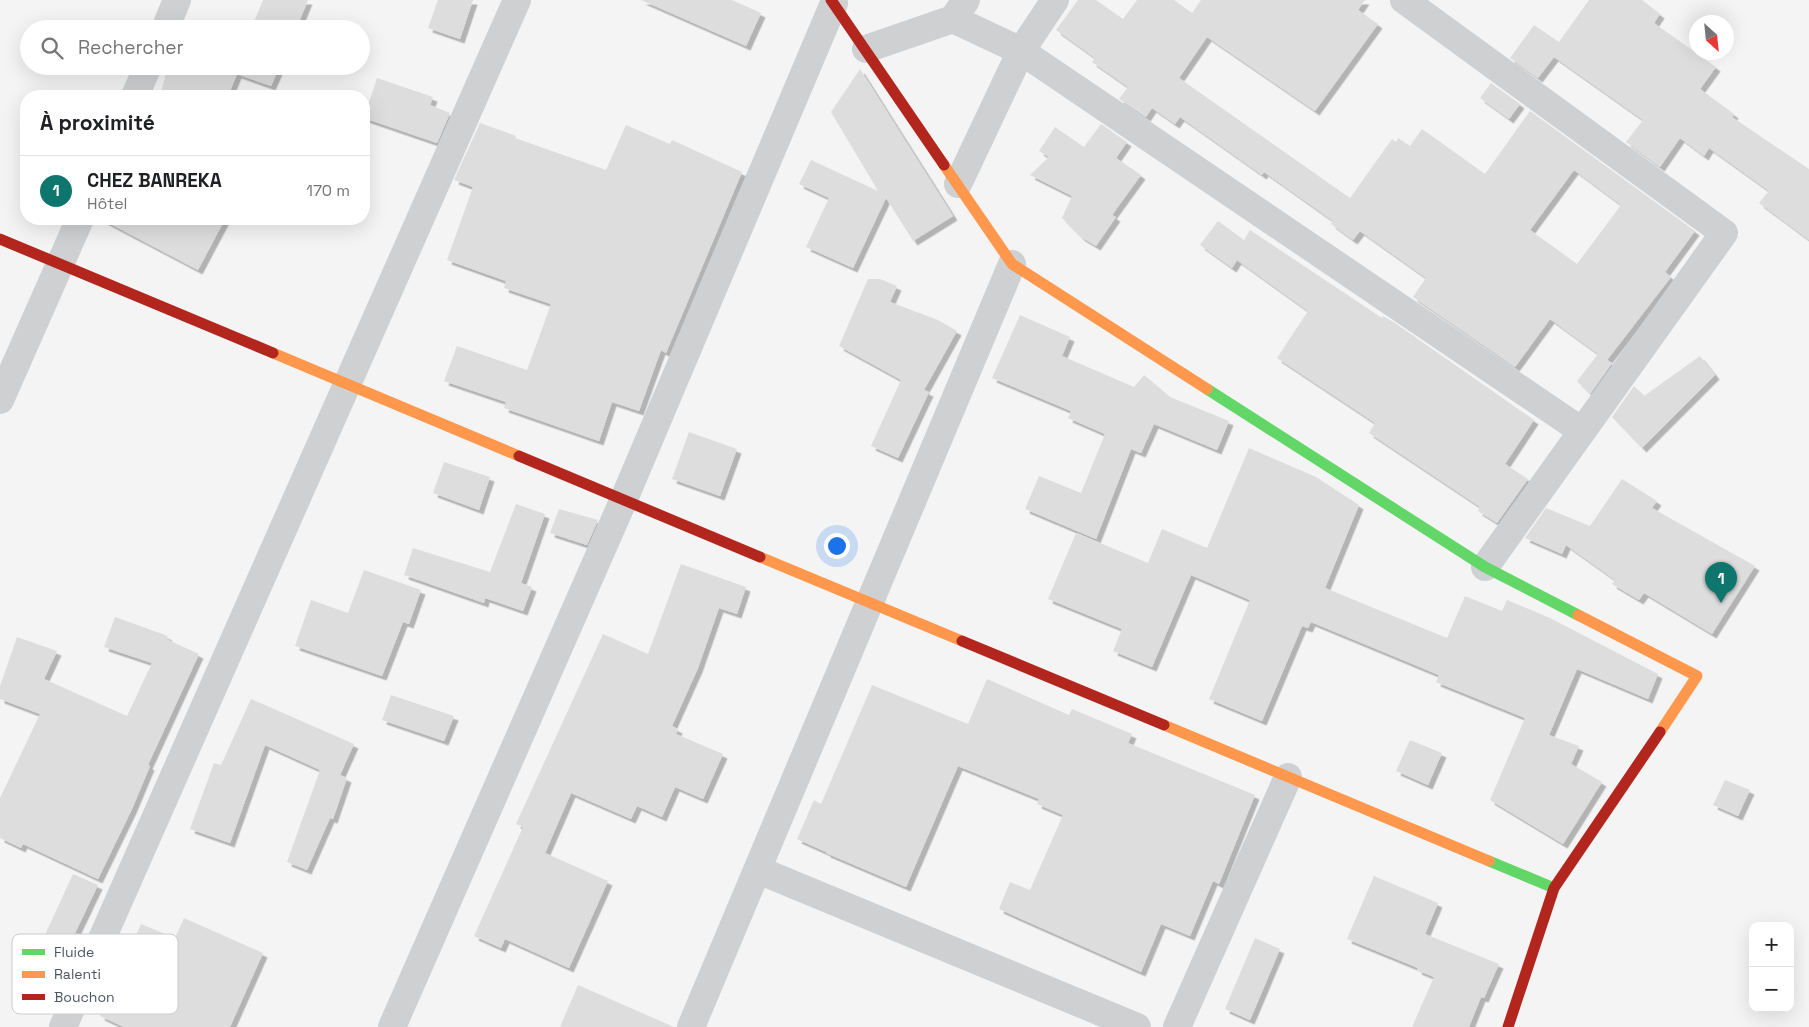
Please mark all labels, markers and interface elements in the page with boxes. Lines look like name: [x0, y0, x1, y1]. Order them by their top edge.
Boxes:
north arrow: [1689, 15, 1734, 60]
search box: [20, 20, 370, 75]
icon: search: [38, 34, 66, 62]
text: Rechercher: [78, 35, 184, 60]
text: À proximité: [40, 109, 155, 136]
text: CHEZ BANREKA: [87, 168, 222, 193]
text: 1: [52, 180, 60, 201]
text: 170 m: [306, 180, 350, 201]
text: Hôtel: [87, 193, 128, 214]
your location: [824, 533, 850, 559]
pin: 1: [1705, 562, 1737, 603]
map controls: [1749, 922, 1794, 1012]
button: +: [1749, 922, 1794, 967]
legend: [12, 934, 178, 1014]
text: Fluide: [54, 943, 94, 961]
text: Ralenti: [54, 965, 101, 983]
button: −: [1749, 967, 1794, 1012]
text: Bouchon: [54, 988, 115, 1006]

